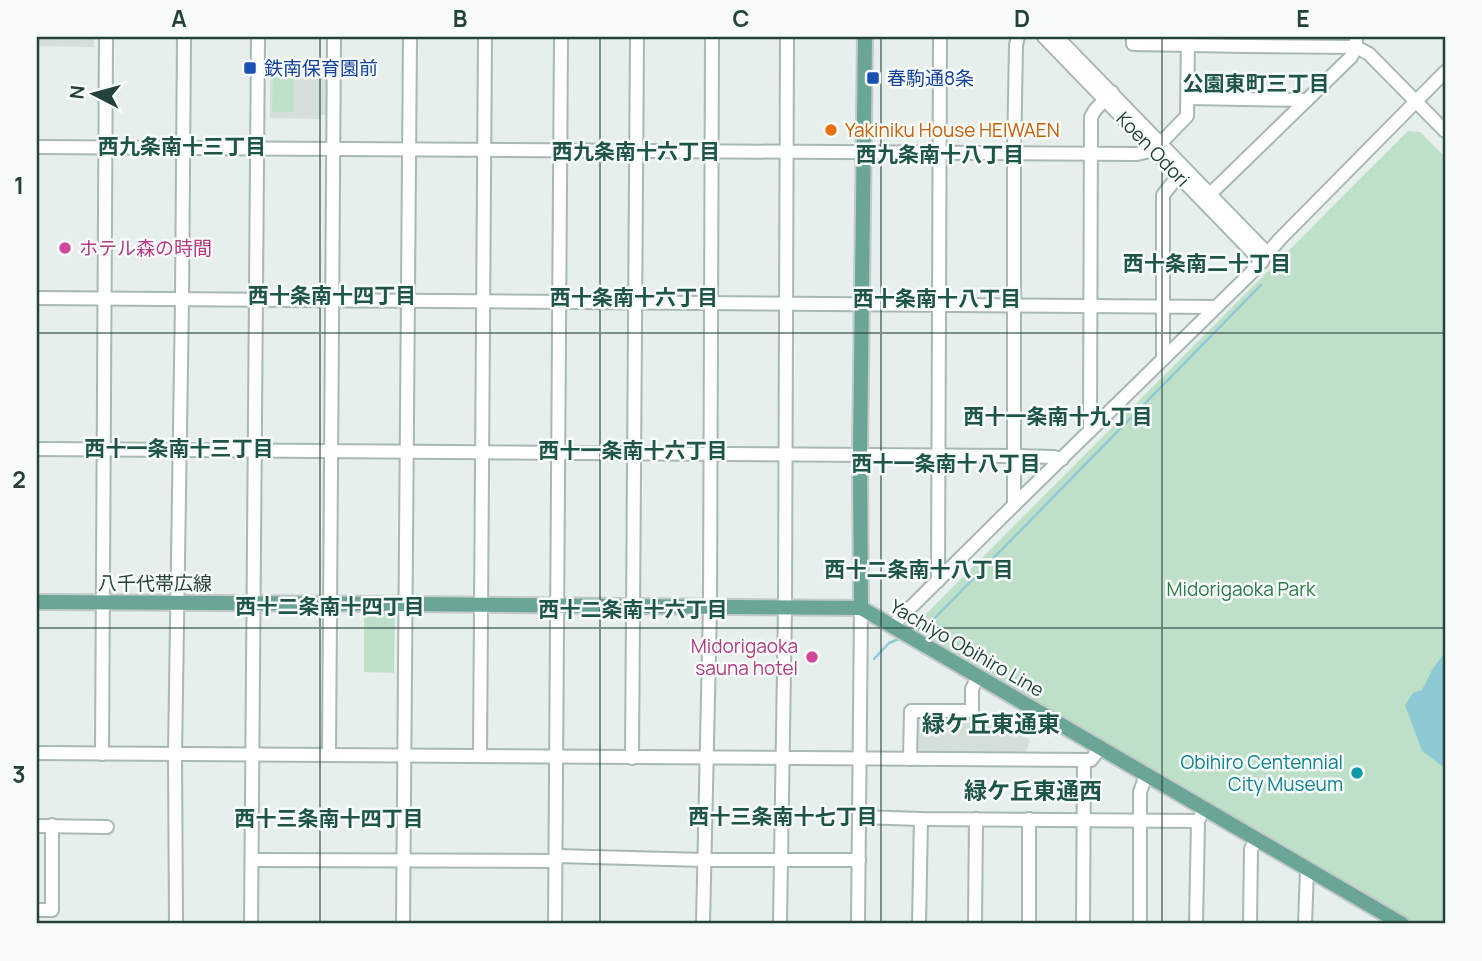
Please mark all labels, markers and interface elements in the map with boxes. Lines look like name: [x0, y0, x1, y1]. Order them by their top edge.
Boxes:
text: A: [171, 2, 187, 34]
text: B: [453, 2, 467, 34]
text: C: [733, 2, 750, 34]
text: D: [1014, 2, 1030, 34]
text: E: [1296, 2, 1310, 34]
place label: 鉄南保育園前: [264, 55, 378, 81]
north arrow: [60, 60, 130, 130]
marker: 鉄南保育園前: [242, 60, 258, 76]
place label: 春駒通8条: [887, 65, 974, 91]
district label: 公園東町三丁目: [1183, 69, 1330, 97]
marker: 春駒通8条: [865, 70, 881, 86]
text: N: [63, 84, 91, 100]
street label: Koen Odori: [1111, 106, 1195, 192]
place label: Yakiniku House HEIWAEN: [845, 117, 1060, 143]
marker: Yakiniku House HEIWAEN: [823, 122, 839, 138]
district label: 西九条南十三丁目: [98, 132, 266, 160]
district label: 西九条南十六丁目: [552, 137, 720, 165]
district label: 西九条南十八丁目: [856, 140, 1024, 168]
text: 1: [14, 169, 24, 201]
place label: ホテル森の時間: [79, 235, 212, 261]
marker: ホテル森の時間: [57, 240, 73, 256]
district label: 西十条南二十丁目: [1123, 249, 1291, 277]
district label: 西十条南十四丁目: [248, 281, 416, 309]
district label: 西十条南十六丁目: [550, 283, 718, 311]
district label: 西十条南十八丁目: [853, 284, 1021, 312]
district label: 西十一条南十九丁目: [964, 402, 1153, 430]
district label: 西十一条南十三丁目: [85, 434, 274, 462]
district label: 西十一条南十六丁目: [539, 436, 728, 464]
district label: 西十一条南十八丁目: [852, 449, 1041, 477]
text: 2: [12, 463, 26, 495]
district label: 西十二条南十八丁目: [825, 555, 1014, 583]
street label: 八千代帯広線: [98, 570, 212, 596]
park label: Midorigaoka Park: [1167, 576, 1316, 602]
district label: 西十二条南十四丁目: [236, 592, 425, 620]
street label: Yachiyo Obihiro Line: [885, 593, 1049, 703]
district label: 西十二条南十六丁目: [539, 595, 728, 623]
place label: Midorigaoka sauna hotel: [691, 633, 798, 681]
marker: Midorigaoka sauna hotel: [804, 649, 820, 665]
district label: 緑ケ丘東通東: [922, 707, 1060, 739]
place label: Obihiro Centennial City Museum: [1180, 749, 1343, 797]
text: 3: [12, 758, 26, 790]
marker: Obihiro Centennial City Museum: [1349, 765, 1365, 781]
district label: 緑ケ丘東通西: [964, 774, 1102, 806]
district label: 西十三条南十七丁目: [689, 802, 878, 830]
district label: 西十三条南十四丁目: [235, 804, 424, 832]

